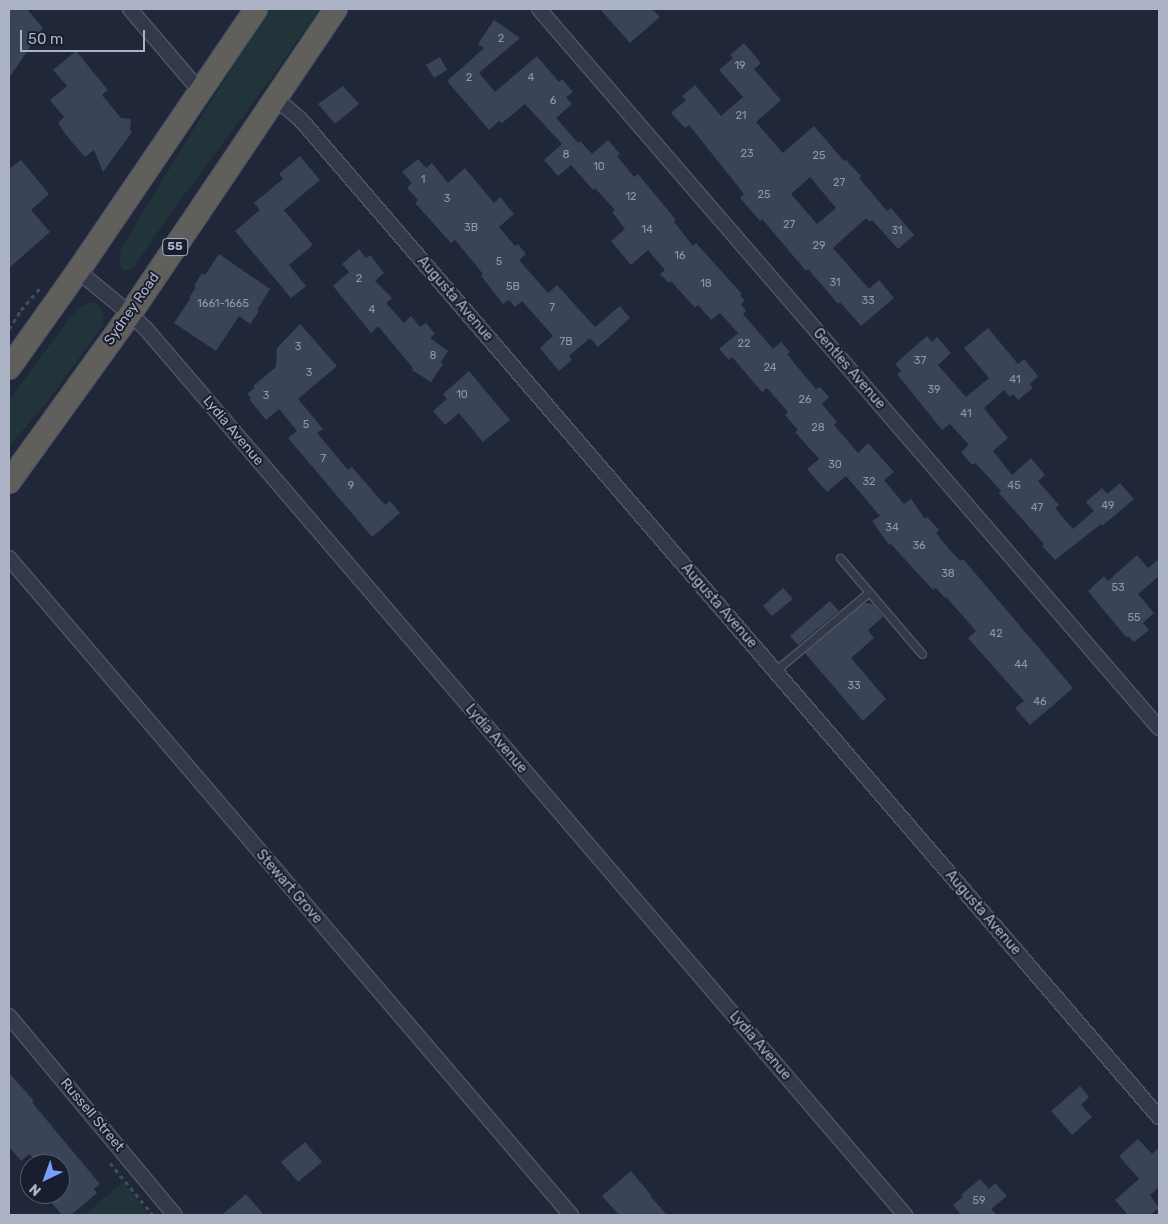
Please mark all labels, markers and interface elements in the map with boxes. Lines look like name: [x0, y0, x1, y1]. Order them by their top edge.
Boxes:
scale bar: [22, 20, 148, 52]
text: 50 m: [28, 30, 63, 48]
house number: 2: [498, 32, 504, 46]
house number: 19: [734, 59, 746, 73]
house number: 2: [466, 71, 472, 85]
house number: 4: [528, 71, 534, 85]
house number: 6: [550, 94, 556, 108]
house number: 21: [735, 109, 747, 123]
house number: 23: [740, 147, 754, 161]
house number: 8: [563, 148, 569, 162]
house number: 25: [813, 149, 825, 163]
house number: 10: [593, 160, 605, 174]
house number: 1: [421, 173, 425, 187]
house number: 27: [833, 176, 845, 190]
house number: 25: [758, 188, 770, 202]
house number: 12: [625, 190, 637, 204]
house number: 3: [444, 192, 450, 206]
house number: 27: [783, 218, 795, 232]
house number: 3B: [464, 221, 478, 235]
house number: 14: [641, 223, 653, 237]
house number: 31: [891, 224, 903, 238]
road number: 55: [161, 238, 189, 256]
house number: 29: [813, 239, 825, 253]
house number: 16: [674, 249, 686, 263]
street label: Augusta Avenue: [413, 253, 497, 345]
house number: 5: [496, 255, 502, 269]
street label: Sydney Road: [101, 269, 163, 349]
house number: 2: [356, 272, 362, 286]
house number: 31: [829, 276, 841, 290]
house number: 18: [700, 277, 712, 291]
house number: 5B: [506, 280, 520, 294]
house number: 33: [861, 294, 875, 308]
house number: 1661-1665: [197, 297, 249, 311]
house number: 7: [549, 301, 555, 315]
house number: 4: [369, 303, 375, 317]
street label: Gentles Avenue: [809, 325, 889, 413]
house number: 7B: [560, 335, 572, 349]
house number: 22: [738, 337, 750, 351]
house number: 3: [295, 340, 301, 354]
house number: 8: [430, 349, 436, 363]
house number: 37: [914, 354, 926, 368]
house number: 24: [763, 361, 777, 375]
house number: 3: [306, 366, 312, 380]
house number: 41: [1009, 373, 1021, 387]
house number: 39: [927, 383, 941, 397]
house number: 10: [456, 388, 468, 402]
house number: 3: [263, 389, 269, 403]
street label: Lydia Avenue: [199, 393, 267, 469]
house number: 26: [798, 393, 812, 407]
house number: 41: [960, 407, 972, 421]
house number: 5: [303, 418, 309, 432]
house number: 28: [811, 421, 825, 435]
house number: 7: [320, 452, 326, 466]
house number: 30: [828, 458, 842, 472]
house number: 32: [862, 475, 876, 489]
house number: 9: [348, 479, 354, 493]
house number: 45: [1007, 479, 1021, 493]
house number: 49: [1101, 499, 1115, 513]
house number: 47: [1031, 501, 1043, 515]
house number: 34: [885, 521, 899, 535]
house number: 36: [912, 539, 926, 553]
street label: Augusta Avenue: [677, 560, 761, 652]
house number: 38: [941, 567, 955, 581]
house number: 53: [1111, 581, 1125, 595]
house number: 55: [1127, 611, 1141, 625]
house number: 42: [989, 627, 1003, 641]
house number: 44: [1014, 658, 1028, 672]
house number: 33: [847, 679, 861, 693]
house number: 46: [1033, 695, 1047, 709]
street label: Lydia Avenue: [461, 701, 531, 777]
street label: Stewart Grove: [252, 847, 326, 927]
street label: Augusta Avenue: [941, 867, 1025, 959]
street label: Lydia Avenue: [725, 1008, 795, 1084]
street label: Russell Street: [57, 1075, 127, 1155]
north arrow: [20, 1154, 70, 1204]
text: N: [26, 1180, 45, 1199]
house number: 59: [972, 1194, 986, 1208]

